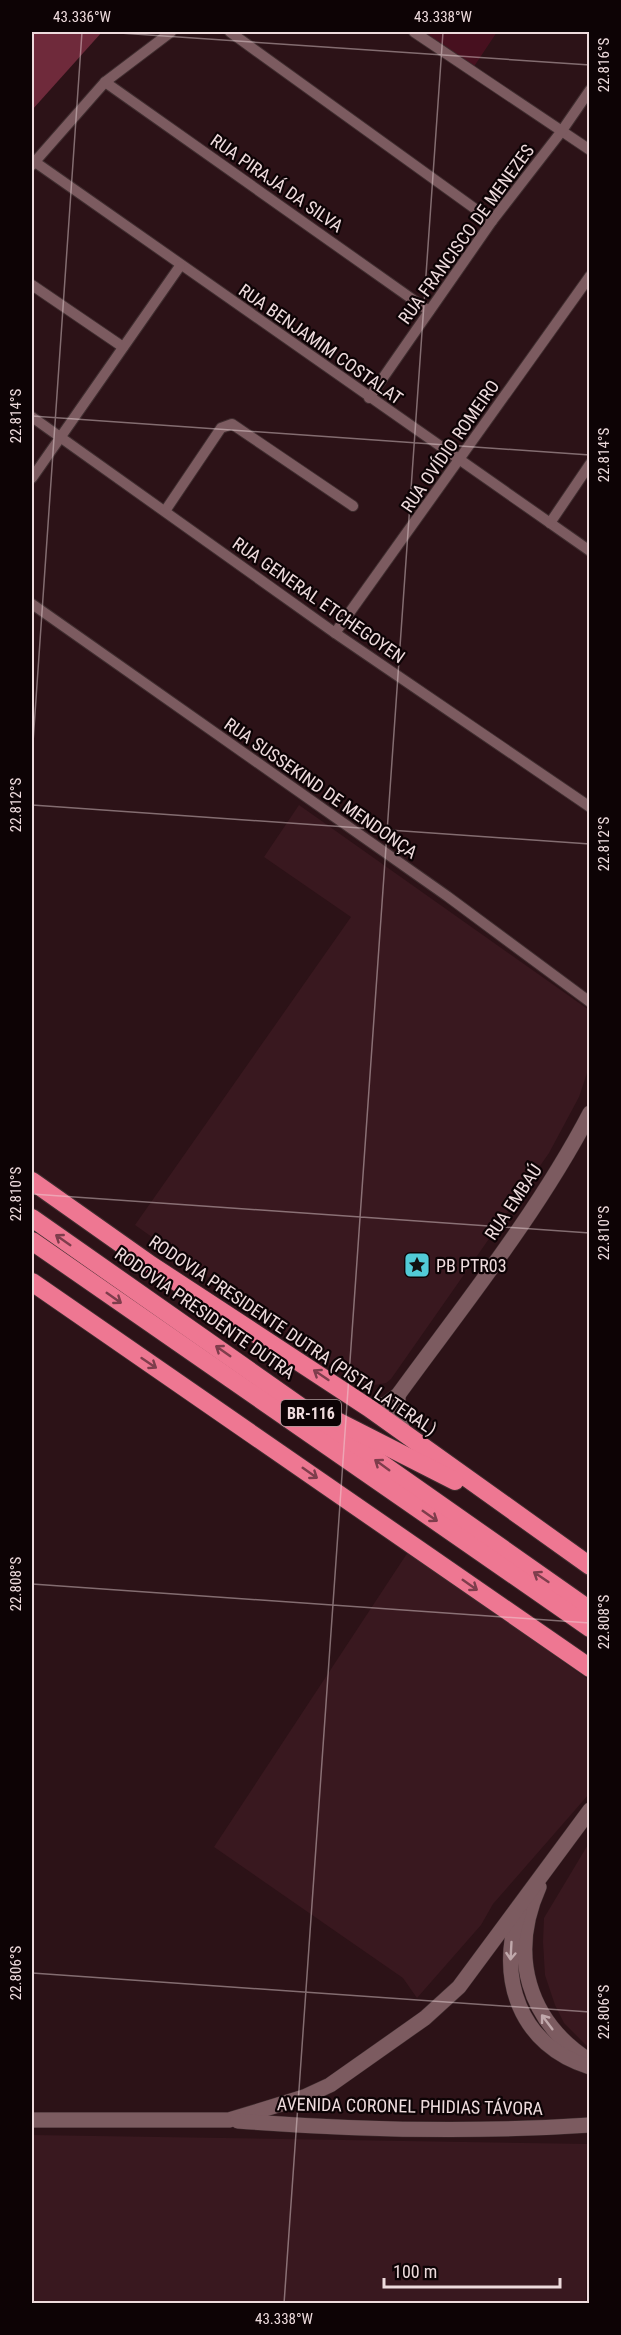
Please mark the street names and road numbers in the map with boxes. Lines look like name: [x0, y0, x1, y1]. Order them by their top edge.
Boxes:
street label: RUA PIRAJÁ DA SILVA: [207, 129, 348, 237]
street label: RUA FRANCISCO DE MENEZES: [394, 140, 538, 328]
street label: RUA BENJAMIM COSTALAT: [235, 279, 407, 409]
street label: RUA OVÍDIO ROMEIRO: [396, 376, 504, 516]
street label: RUA GENERAL ETCHEGOYEN: [229, 532, 409, 668]
street label: RUA SUSSEKIND DE MENDONÇA: [220, 713, 422, 863]
street label: RUA EMBAÚ: [480, 1160, 546, 1244]
street label: RODOVIA PRESIDENTE DUTRA (PISTA LATERAL): [145, 1231, 441, 1440]
street label: RODOVIA PRESIDENTE DUTRA: [111, 1243, 300, 1384]
road number: BR-116: [281, 1400, 341, 1426]
street label: AVENIDA CORONEL PHIDIAS TÁVORA: [277, 2093, 544, 2119]

